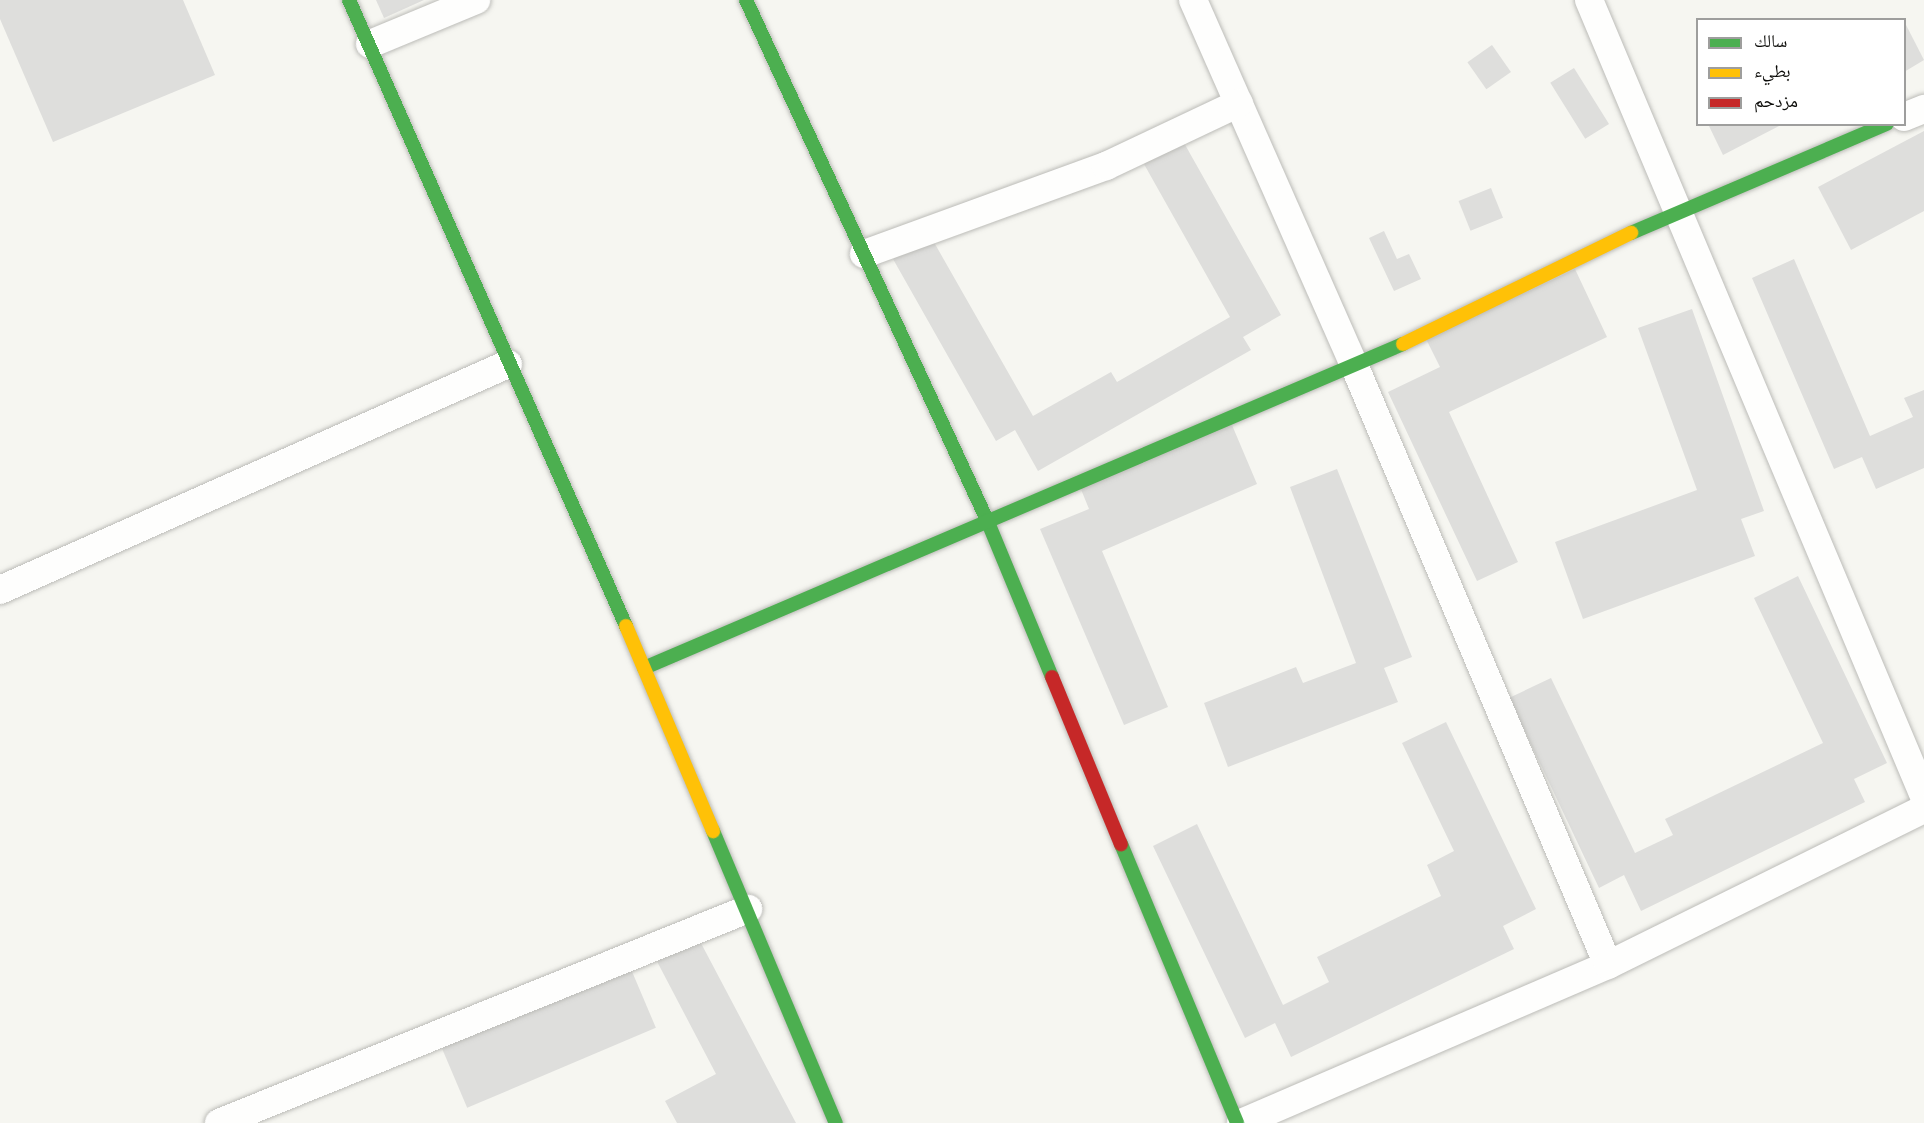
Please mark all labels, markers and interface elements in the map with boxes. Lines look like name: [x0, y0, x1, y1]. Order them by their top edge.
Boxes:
legend: [1696, 18, 1906, 126]
text: سالك: [1754, 30, 1787, 51]
text: بطيء: [1754, 60, 1791, 81]
text: مزدحم: [1754, 90, 1798, 111]

